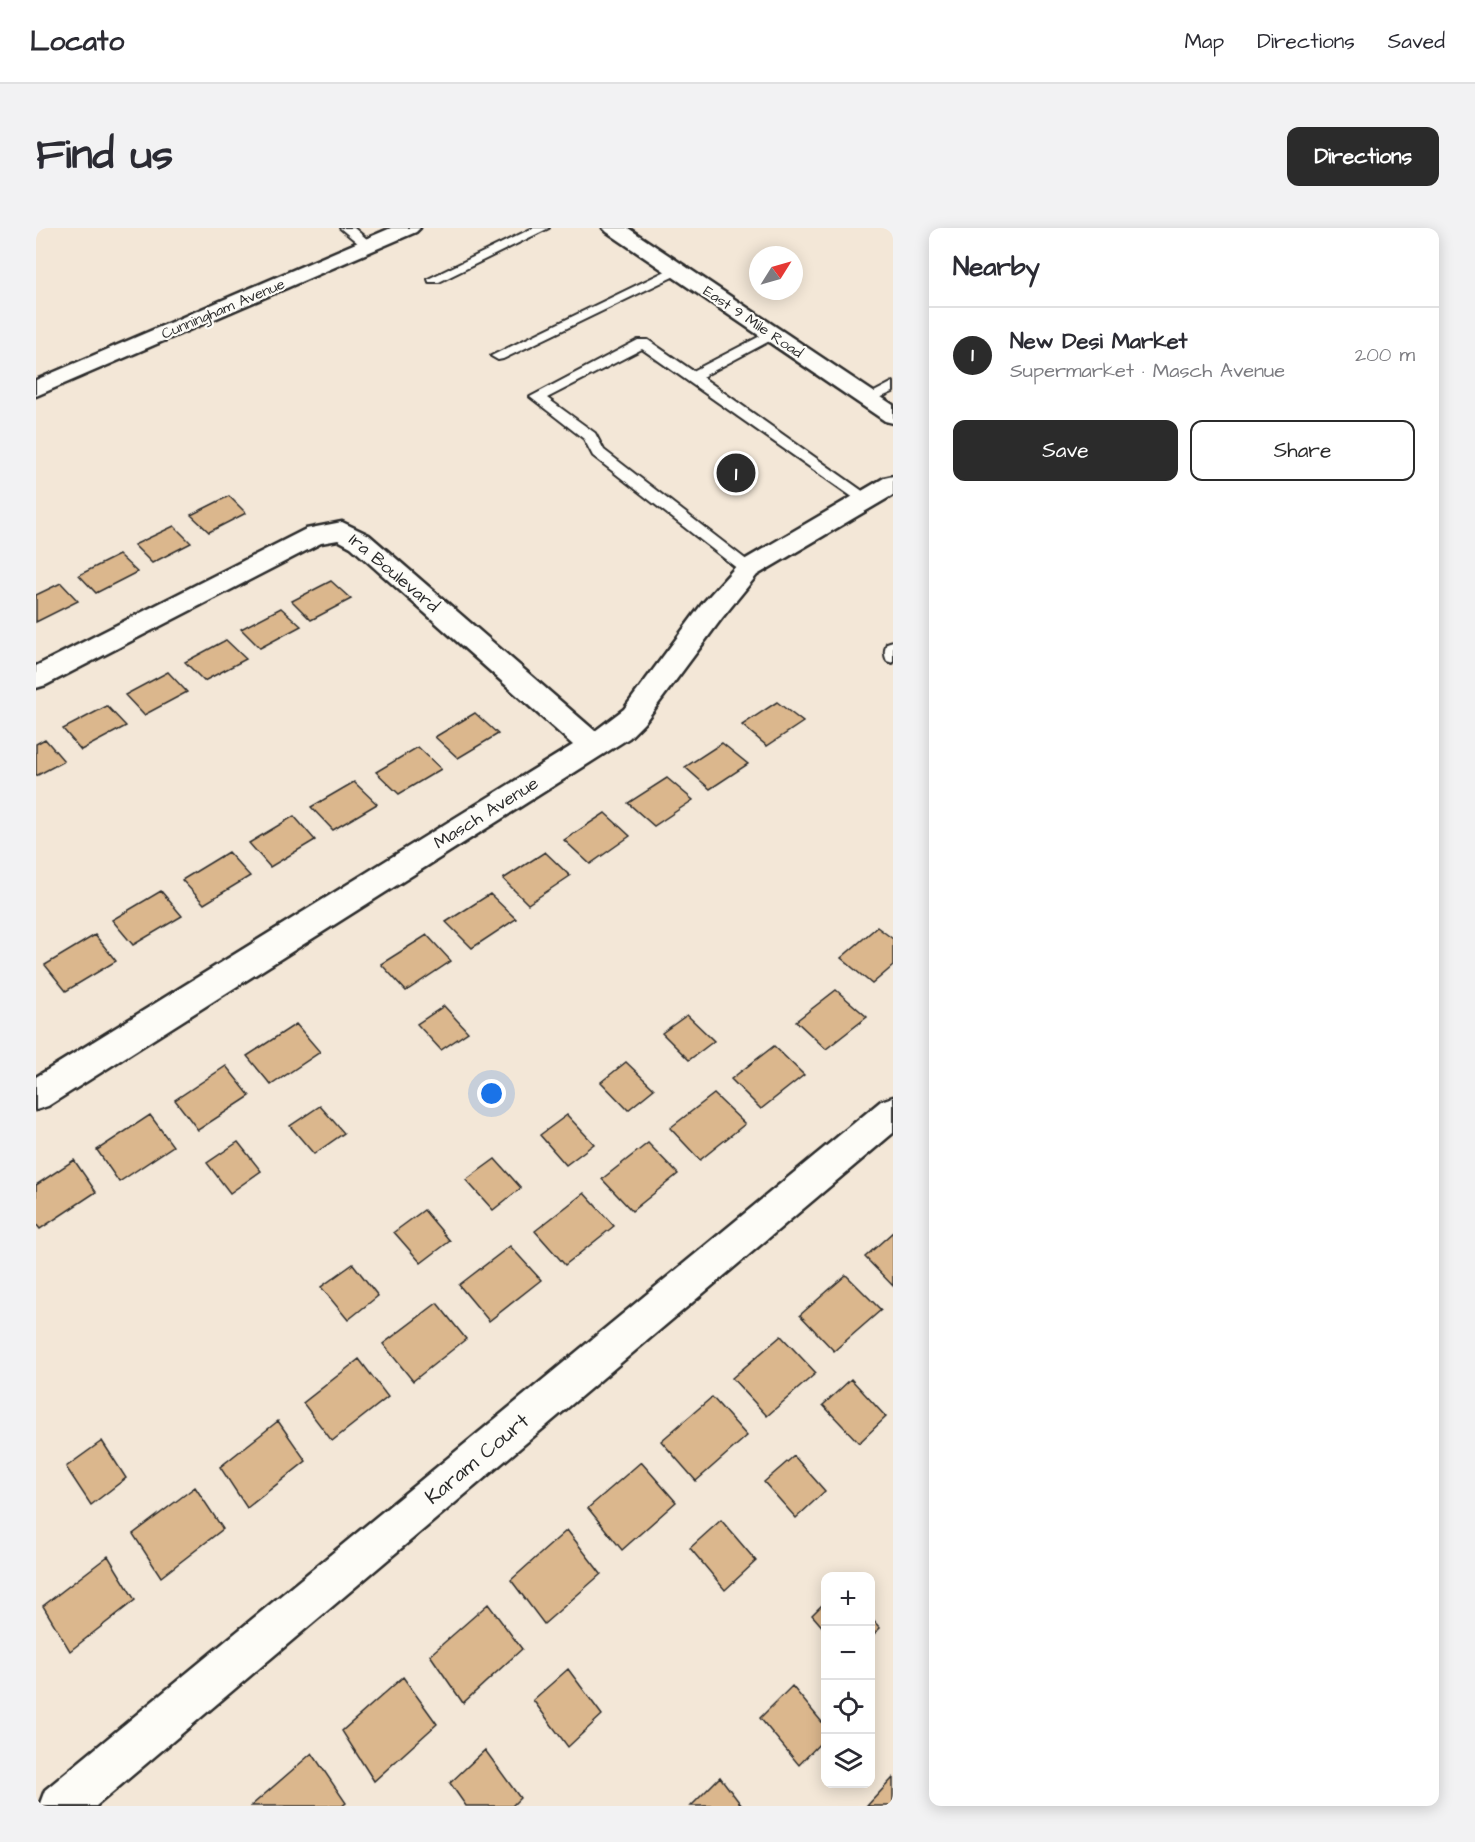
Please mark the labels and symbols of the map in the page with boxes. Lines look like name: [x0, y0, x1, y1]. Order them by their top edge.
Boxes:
north arrow: [749, 246, 803, 300]
street label: Cunningham Avenue: [158, 274, 288, 345]
street label: East 9 Mile Road: [699, 281, 807, 363]
pin: 1: [716, 450, 756, 496]
street label: Ira Boulevard: [343, 528, 445, 618]
street label: Masch Avenue: [429, 771, 543, 855]
your location: [477, 1079, 506, 1108]
street label: Karam Court: [419, 1406, 536, 1511]

